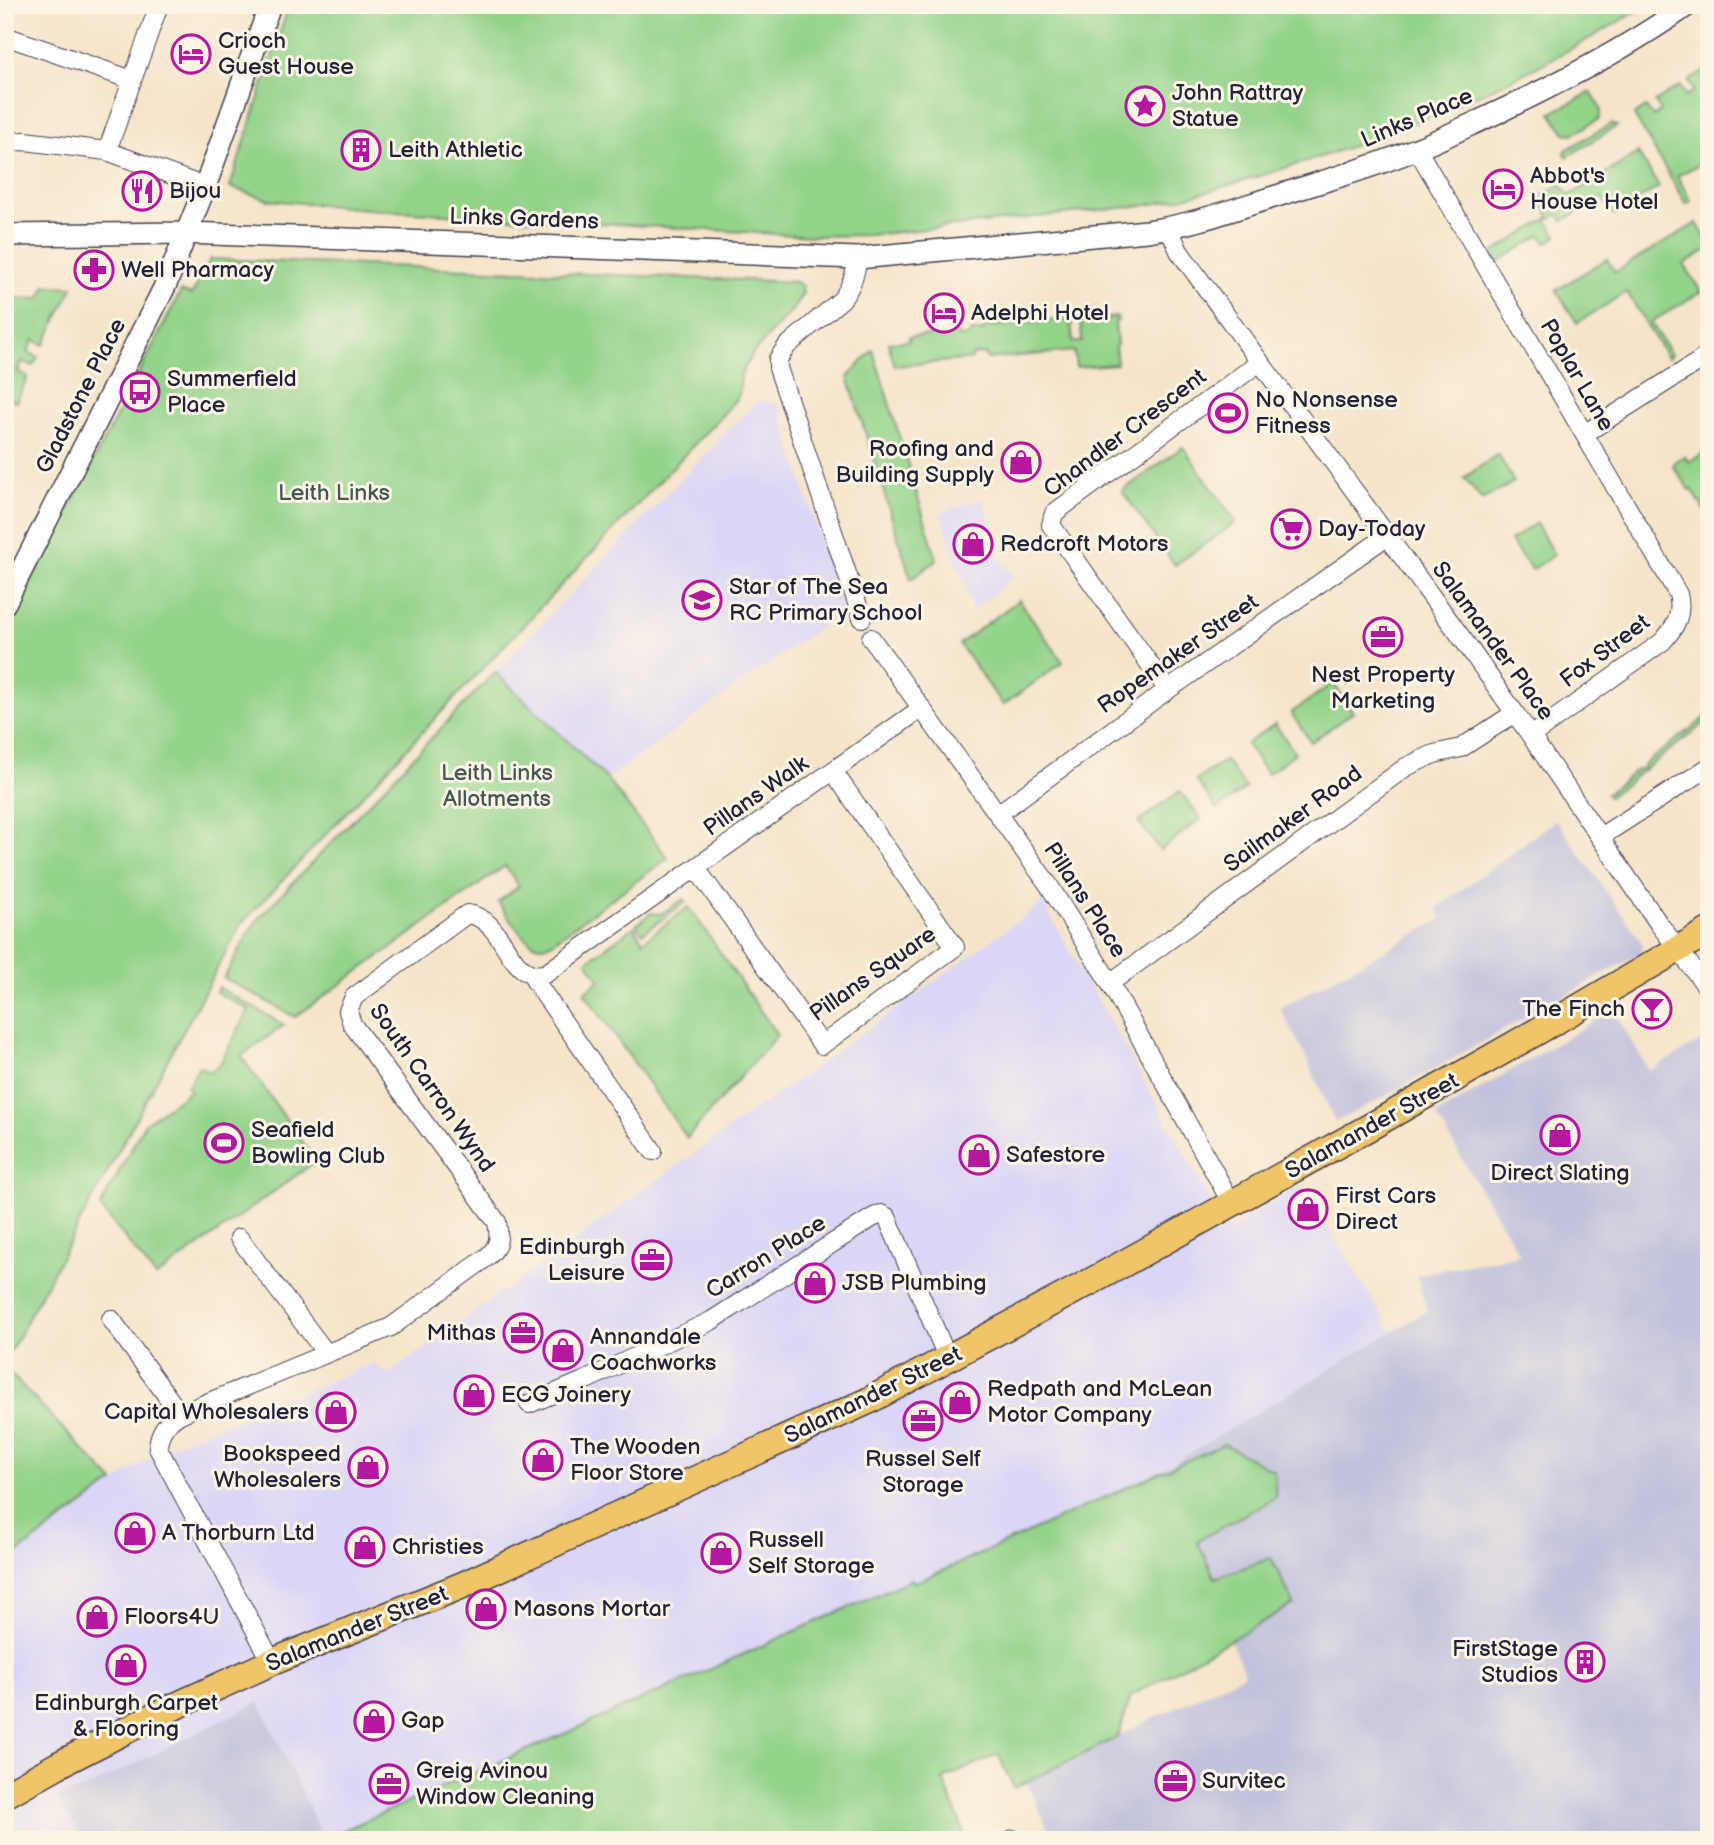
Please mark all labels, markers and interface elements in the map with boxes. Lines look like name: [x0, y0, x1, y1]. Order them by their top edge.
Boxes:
place label: Crioch Guest House: [218, 27, 354, 81]
hotel icon: Crioch Guest House: [170, 33, 212, 75]
place label: John Rattray Statue: [1172, 79, 1304, 133]
street label: Links Place: [1357, 82, 1477, 154]
place icon: John Rattray Statue: [1124, 85, 1166, 127]
building icon: Leith Athletic: [340, 129, 382, 171]
place label: Leith Athletic: [388, 136, 523, 164]
place label: Abbot's House Hotel: [1530, 162, 1658, 216]
hotel icon: Abbot's House Hotel: [1482, 168, 1524, 210]
restaurant icon: Bijou: [121, 170, 163, 212]
place label: Bijou: [169, 177, 221, 205]
street label: Links Gardens: [449, 202, 599, 236]
pharmacy icon: Well Pharmacy: [73, 249, 115, 291]
place label: Well Pharmacy: [121, 256, 274, 284]
hotel icon: Adelphi Hotel: [923, 292, 965, 334]
place label: Adelphi Hotel: [971, 299, 1109, 327]
street label: Gladstone Place: [30, 314, 132, 478]
street label: Poplar Lane: [1534, 314, 1620, 436]
street label: Chandler Crescent: [1038, 363, 1212, 503]
place label: Summerfield Place: [167, 365, 297, 419]
bus stop icon: Summerfield Place: [119, 371, 161, 413]
place label: No Nonsense Fitness: [1255, 386, 1398, 440]
sports icon: No Nonsense Fitness: [1207, 392, 1249, 434]
place label: Roofing and Building Supply: [836, 435, 995, 489]
shop icon: Roofing and Building Supply: [1000, 441, 1042, 483]
park label: Leith Links: [278, 479, 390, 507]
supermarket icon: Day-Today: [1270, 508, 1312, 550]
place label: Day-Today: [1318, 515, 1426, 543]
shop icon: Redcroft Motors: [952, 523, 994, 565]
place label: Redcroft Motors: [1000, 530, 1168, 558]
street label: Salamander Place: [1426, 556, 1560, 726]
place label: Star of The Sea RC Primary School: [729, 573, 922, 627]
school or university icon: Star of The Sea RC Primary School: [681, 579, 723, 621]
street label: Ropemaker Street: [1092, 588, 1264, 720]
street label: Fox Street: [1555, 608, 1655, 694]
office icon: Nest Property Marketing: [1362, 616, 1404, 658]
place label: Nest Property Marketing: [1311, 661, 1456, 715]
street label: Pillans Walk: [698, 749, 814, 842]
park label: Leith Links Allotments: [441, 759, 553, 813]
street label: Sailmaker Road: [1218, 759, 1368, 879]
street label: Pillans Place: [1037, 837, 1133, 963]
street label: Pillans Square: [804, 920, 942, 1028]
bar icon: The Finch: [1631, 988, 1673, 1030]
place label: The Finch: [1522, 995, 1625, 1023]
street label: South Carron Wynd: [363, 998, 501, 1178]
street label: Salamander Street: [1280, 1067, 1464, 1185]
shop icon: Direct Slating: [1539, 1114, 1581, 1156]
place label: Seafield Bowling Club: [251, 1116, 385, 1170]
sports icon: Seafield Bowling Club: [203, 1122, 245, 1164]
shop icon: Safestore: [958, 1134, 1000, 1176]
place label: Safestore: [1006, 1141, 1105, 1169]
place label: Direct Slating: [1490, 1159, 1630, 1187]
place label: First Cars Direct: [1335, 1182, 1436, 1236]
shop icon: First Cars Direct: [1287, 1188, 1329, 1230]
street label: Carron Place: [701, 1209, 831, 1305]
place label: Edinburgh Leisure: [519, 1233, 625, 1287]
office icon: Edinburgh Leisure: [631, 1239, 673, 1281]
shop icon: JSB Plumbing: [794, 1262, 836, 1304]
place label: JSB Plumbing: [842, 1269, 987, 1297]
office icon: Mithas: [502, 1312, 544, 1354]
place label: Mithas: [427, 1319, 496, 1347]
place label: Annandale Coachworks: [590, 1323, 717, 1377]
shop icon: Annandale Coachworks: [542, 1329, 584, 1371]
street label: Salamander Street: [780, 1340, 966, 1450]
shop icon: ECG Joinery: [453, 1374, 495, 1416]
place label: Redpath and McLean Motor Company: [987, 1375, 1212, 1429]
place label: ECG Joinery: [501, 1381, 632, 1409]
shop icon: Redpath and McLean Motor Company: [939, 1381, 981, 1423]
shop icon: Capital Wholesalers: [315, 1391, 357, 1433]
place label: Capital Wholesalers: [104, 1398, 309, 1426]
office icon: Russel Self Storage: [902, 1400, 944, 1442]
place label: The Wooden Floor Store: [570, 1433, 700, 1487]
shop icon: The Wooden Floor Store: [522, 1439, 564, 1481]
place label: Bookspeed Wholesalers: [214, 1440, 341, 1494]
place label: Russel Self Storage: [865, 1445, 981, 1499]
shop icon: Bookspeed Wholesalers: [347, 1446, 389, 1488]
shop icon: A Thorburn Ltd: [114, 1512, 156, 1554]
place label: A Thorburn Ltd: [162, 1519, 315, 1547]
shop icon: Christies: [344, 1526, 386, 1568]
place label: Russell Self Storage: [748, 1526, 875, 1580]
shop icon: Russell Self Storage: [700, 1532, 742, 1574]
place label: Christies: [392, 1533, 484, 1561]
street label: Salamander Street: [262, 1580, 452, 1678]
shop icon: Masons Mortar: [465, 1588, 507, 1630]
place label: Masons Mortar: [513, 1595, 671, 1623]
shop icon: Floors4U: [76, 1596, 118, 1638]
place label: Floors4U: [124, 1603, 219, 1631]
place label: FirstStage Studios: [1452, 1635, 1558, 1689]
building icon: FirstStage Studios: [1564, 1641, 1606, 1683]
shop icon: Edinburgh Carpet & Flooring: [105, 1644, 147, 1686]
place label: Edinburgh Carpet & Flooring: [34, 1689, 218, 1743]
shop icon: Gap: [353, 1700, 395, 1742]
place label: Gap: [401, 1707, 445, 1735]
place label: Greig Avinou Window Cleaning: [416, 1757, 595, 1811]
office icon: Survitec: [1154, 1760, 1196, 1802]
office icon: Greig Avinou Window Cleaning: [368, 1763, 410, 1805]
place label: Survitec: [1202, 1767, 1286, 1795]

